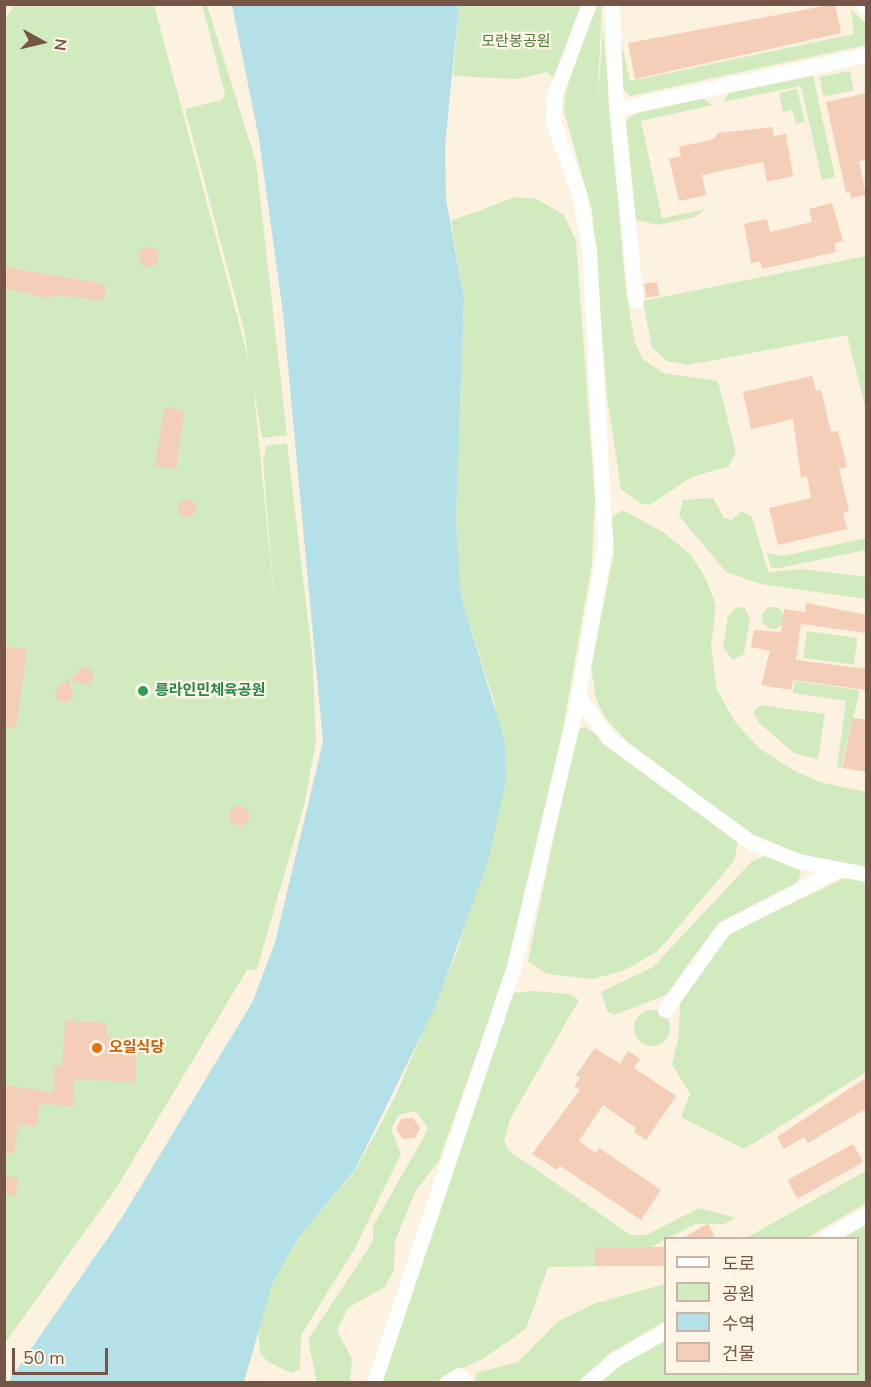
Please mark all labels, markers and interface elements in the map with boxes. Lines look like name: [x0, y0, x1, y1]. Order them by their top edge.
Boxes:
north arrow: [12, 12, 72, 72]
park label: 모란봉공원: [482, 33, 550, 51]
text: N: [48, 37, 72, 52]
place label: 릉라인민체육공원: [155, 682, 265, 700]
marker: 릉라인민체육공원: [136, 684, 150, 698]
place label: 오일식당: [109, 1039, 164, 1057]
marker: 오일식당: [90, 1041, 104, 1055]
legend: [664, 1237, 859, 1375]
text: 도로: [722, 1252, 755, 1276]
text: 공원: [722, 1282, 755, 1306]
text: 수역: [722, 1312, 755, 1336]
scale bar: [15, 1336, 111, 1374]
text: 건물: [722, 1342, 755, 1366]
text: 50 m: [23, 1346, 65, 1370]

